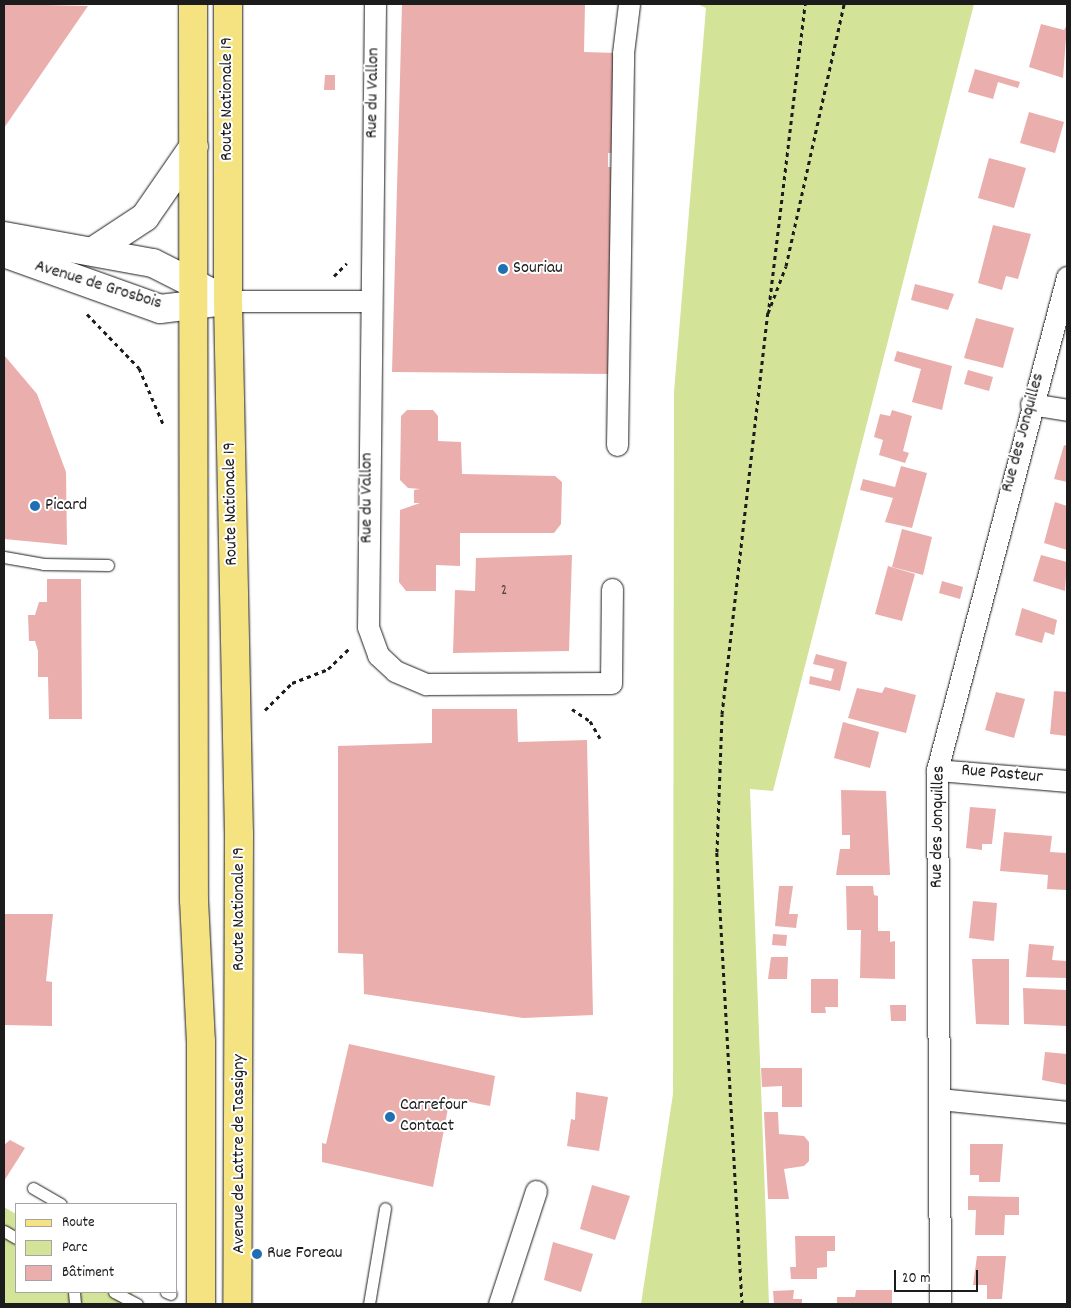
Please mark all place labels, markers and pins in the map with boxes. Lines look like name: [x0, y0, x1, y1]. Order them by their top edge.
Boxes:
place label: Souriau: [513, 258, 563, 280]
marker: Souriau: [497, 263, 509, 275]
place label: Picard: [45, 495, 87, 517]
marker: Picard: [29, 500, 41, 512]
place label: Carrefour Contact: [400, 1096, 467, 1138]
marker: Carrefour Contact: [384, 1111, 396, 1123]
place label: Rue Foreau: [267, 1243, 342, 1265]
marker: Rue Foreau: [251, 1248, 263, 1260]

